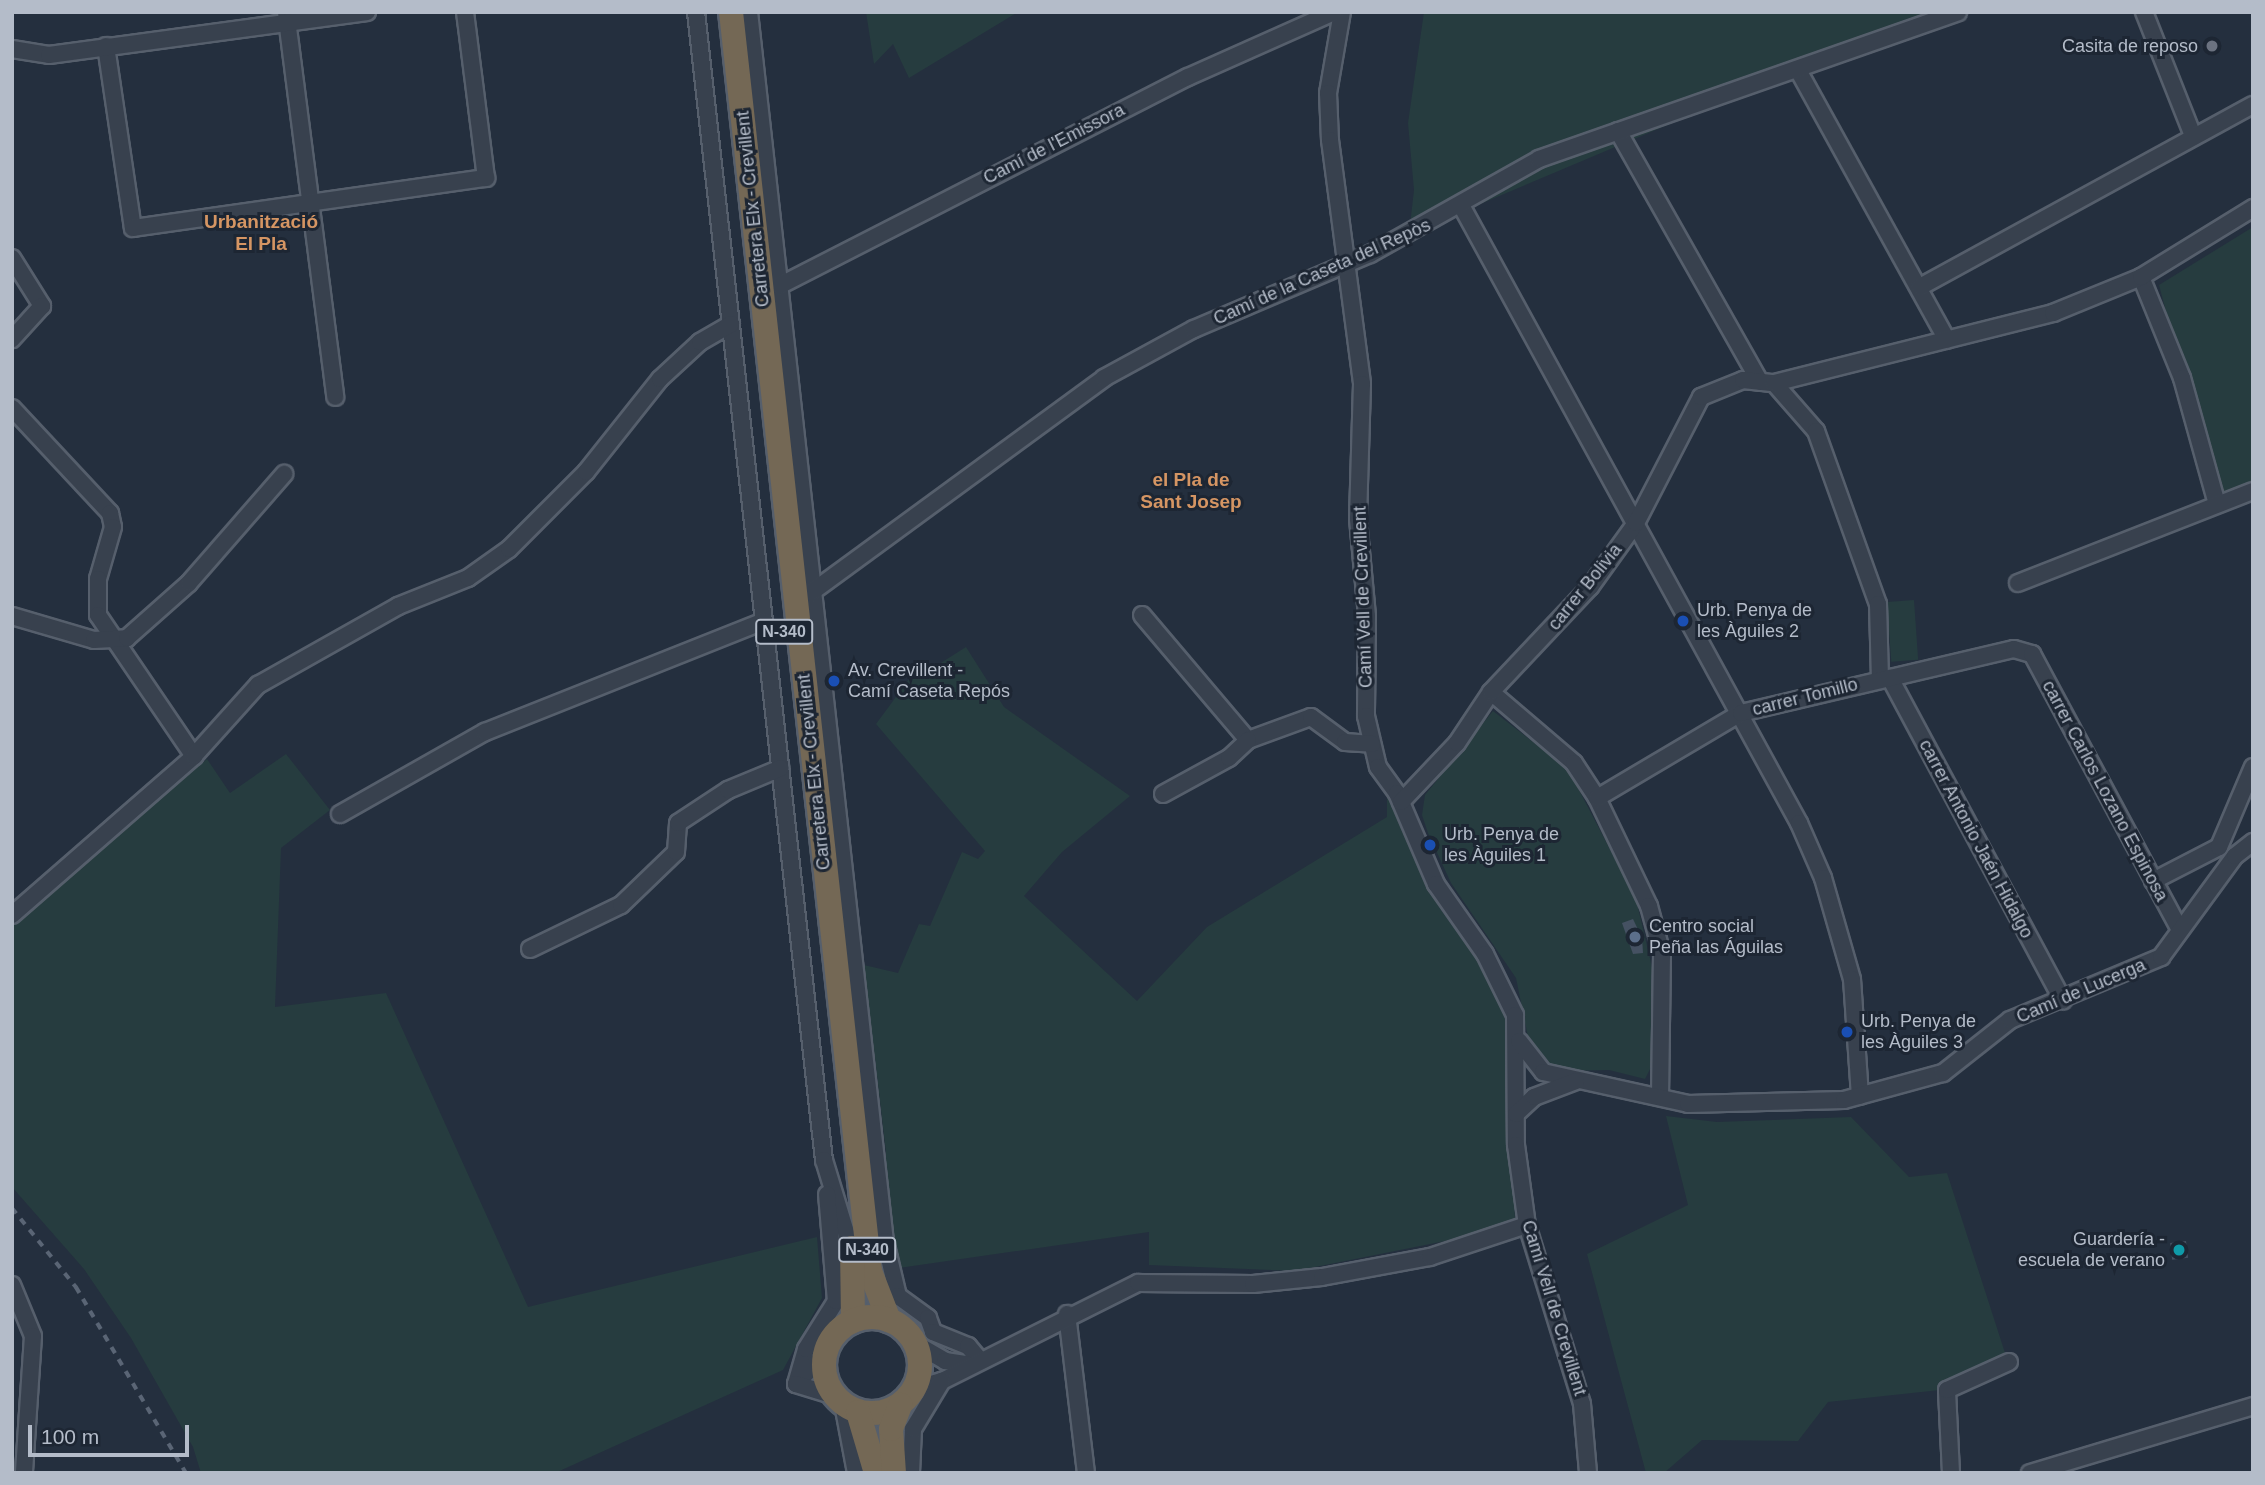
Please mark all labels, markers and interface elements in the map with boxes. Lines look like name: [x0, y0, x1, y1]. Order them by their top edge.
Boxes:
place label: Casita de reposo: [2062, 35, 2198, 57]
marker: Casita de reposo: [2204, 38, 2220, 54]
street label: Camí de l'Emissora: [980, 99, 1128, 189]
street label: Carretera Elx - Crevillent: [732, 110, 774, 308]
district label: Urbanització El Pla: [204, 211, 318, 255]
street label: Camí de la Caseta del Repòs: [1210, 214, 1434, 330]
district label: el Pla de Sant Josep: [1140, 469, 1242, 513]
street label: Camí Vell de Crevillent: [1349, 506, 1377, 688]
street label: carrer Bolivia: [1544, 539, 1626, 635]
place label: Urb. Penya de les Àguiles 2: [1697, 600, 1812, 642]
marker: Urb. Penya de les Àguiles 2: [1675, 613, 1691, 629]
road number: N-340: [754, 620, 814, 645]
place label: Av. Crevillent - Camí Caseta Repós: [848, 660, 1010, 702]
street label: Carretera Elx - Crevillent: [793, 673, 835, 871]
marker: Av. Crevillent - Camí Caseta Repós: [826, 673, 842, 689]
street label: carrer Tomillo: [1750, 673, 1860, 721]
street label: carrer Carlos Lozano Espinosa: [2037, 677, 2173, 905]
street label: carrer Antonio Jaén Hidalgo: [1914, 735, 2038, 943]
place label: Urb. Penya de les Àguiles 1: [1444, 824, 1559, 866]
marker: Urb. Penya de les Àguiles 1: [1422, 837, 1438, 853]
place label: Centro social Peña las Águilas: [1649, 916, 1783, 958]
marker: Centro social Peña las Águilas: [1627, 929, 1643, 945]
street label: Camí de Lucerga: [2013, 954, 2149, 1028]
place label: Urb. Penya de les Àguiles 3: [1861, 1011, 1976, 1054]
marker: Urb. Penya de les Àguiles 3: [1839, 1024, 1855, 1040]
street label: Camí Vell de Crevillent: [1517, 1218, 1591, 1398]
place label: Guardería - escuela de verano: [2018, 1229, 2165, 1272]
road number: N-340: [837, 1238, 897, 1262]
marker: Guardería - escuela de verano: [2171, 1242, 2187, 1258]
scale bar: [32, 1412, 192, 1456]
text: 100 m: [41, 1425, 99, 1448]

